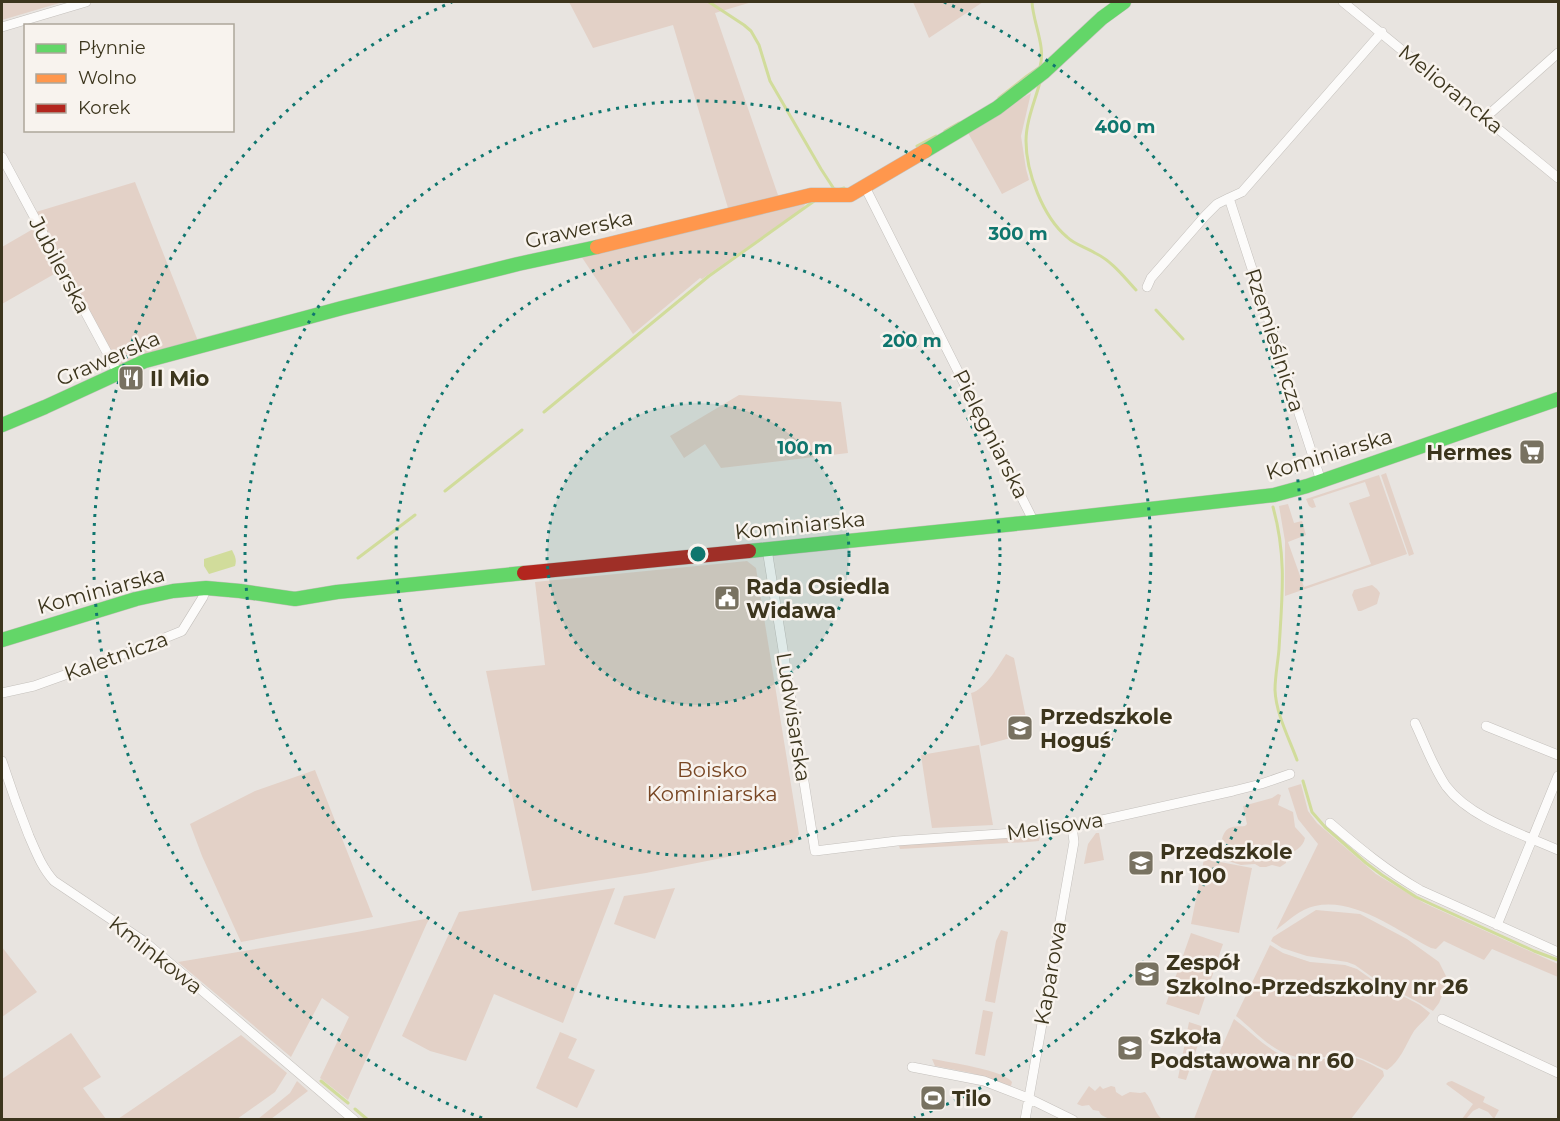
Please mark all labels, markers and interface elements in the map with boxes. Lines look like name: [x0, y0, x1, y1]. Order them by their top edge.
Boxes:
legend: [24, 24, 234, 132]
text: Płynnie: [78, 37, 146, 59]
street label: Meliorancka: [1393, 39, 1509, 139]
text: Wolno: [78, 67, 137, 89]
text: Korek: [78, 97, 131, 119]
text: 400 m: [1095, 116, 1155, 138]
street label: Grawerska: [523, 204, 635, 254]
street label: Jubilerska: [24, 211, 96, 318]
text: 300 m: [987, 223, 1048, 245]
street label: Rzemieślnicza: [1240, 265, 1310, 415]
street label: Grawerska: [52, 325, 164, 391]
text: 200 m: [882, 330, 942, 352]
restaurant icon: Il Mio: [116, 363, 146, 393]
street label: Pielęgniarska: [948, 365, 1034, 503]
place label: Il Mio: [150, 366, 210, 391]
street label: Kominiarska: [1263, 423, 1395, 485]
text: 100 m: [777, 437, 833, 459]
supermarket icon: Hermes: [1517, 437, 1547, 467]
place label: Hermes: [1426, 440, 1512, 465]
street label: Kominiarska: [733, 506, 867, 544]
centre of rings: [688, 544, 708, 564]
street label: Kominiarska: [34, 561, 168, 619]
place label: Rada Osiedla Widawa: [746, 574, 890, 623]
public building icon: Rada Osiedla Widawa: [712, 583, 742, 613]
street label: Kaletnicza: [61, 626, 171, 686]
street label: Ludwisarska: [771, 651, 817, 783]
place label: Przedszkole Hoguś: [1040, 704, 1172, 753]
school or university icon: Przedszkole Hoguś: [1005, 713, 1035, 743]
park label: Boisko Kominiarska: [646, 757, 778, 806]
street label: Melisowa: [1005, 807, 1105, 845]
place label: Przedszkole nr 100: [1160, 839, 1292, 888]
school or university icon: Przedszkole nr 100: [1126, 848, 1156, 878]
street label: Kminkowa: [104, 911, 208, 999]
street label: Kaparowa: [1029, 919, 1071, 1027]
place label: Zespół Szkolno-Przedszkolny nr 26: [1166, 950, 1468, 999]
school or university icon: Zespół Szkolno-Przedszkolny nr 26: [1132, 959, 1162, 989]
place label: Szkoła Podstawowa nr 60: [1150, 1024, 1354, 1073]
school or university icon: Szkoła Podstawowa nr 60: [1115, 1033, 1145, 1063]
sports icon: Tilo: [918, 1083, 948, 1113]
place label: Tilo: [952, 1086, 992, 1111]

